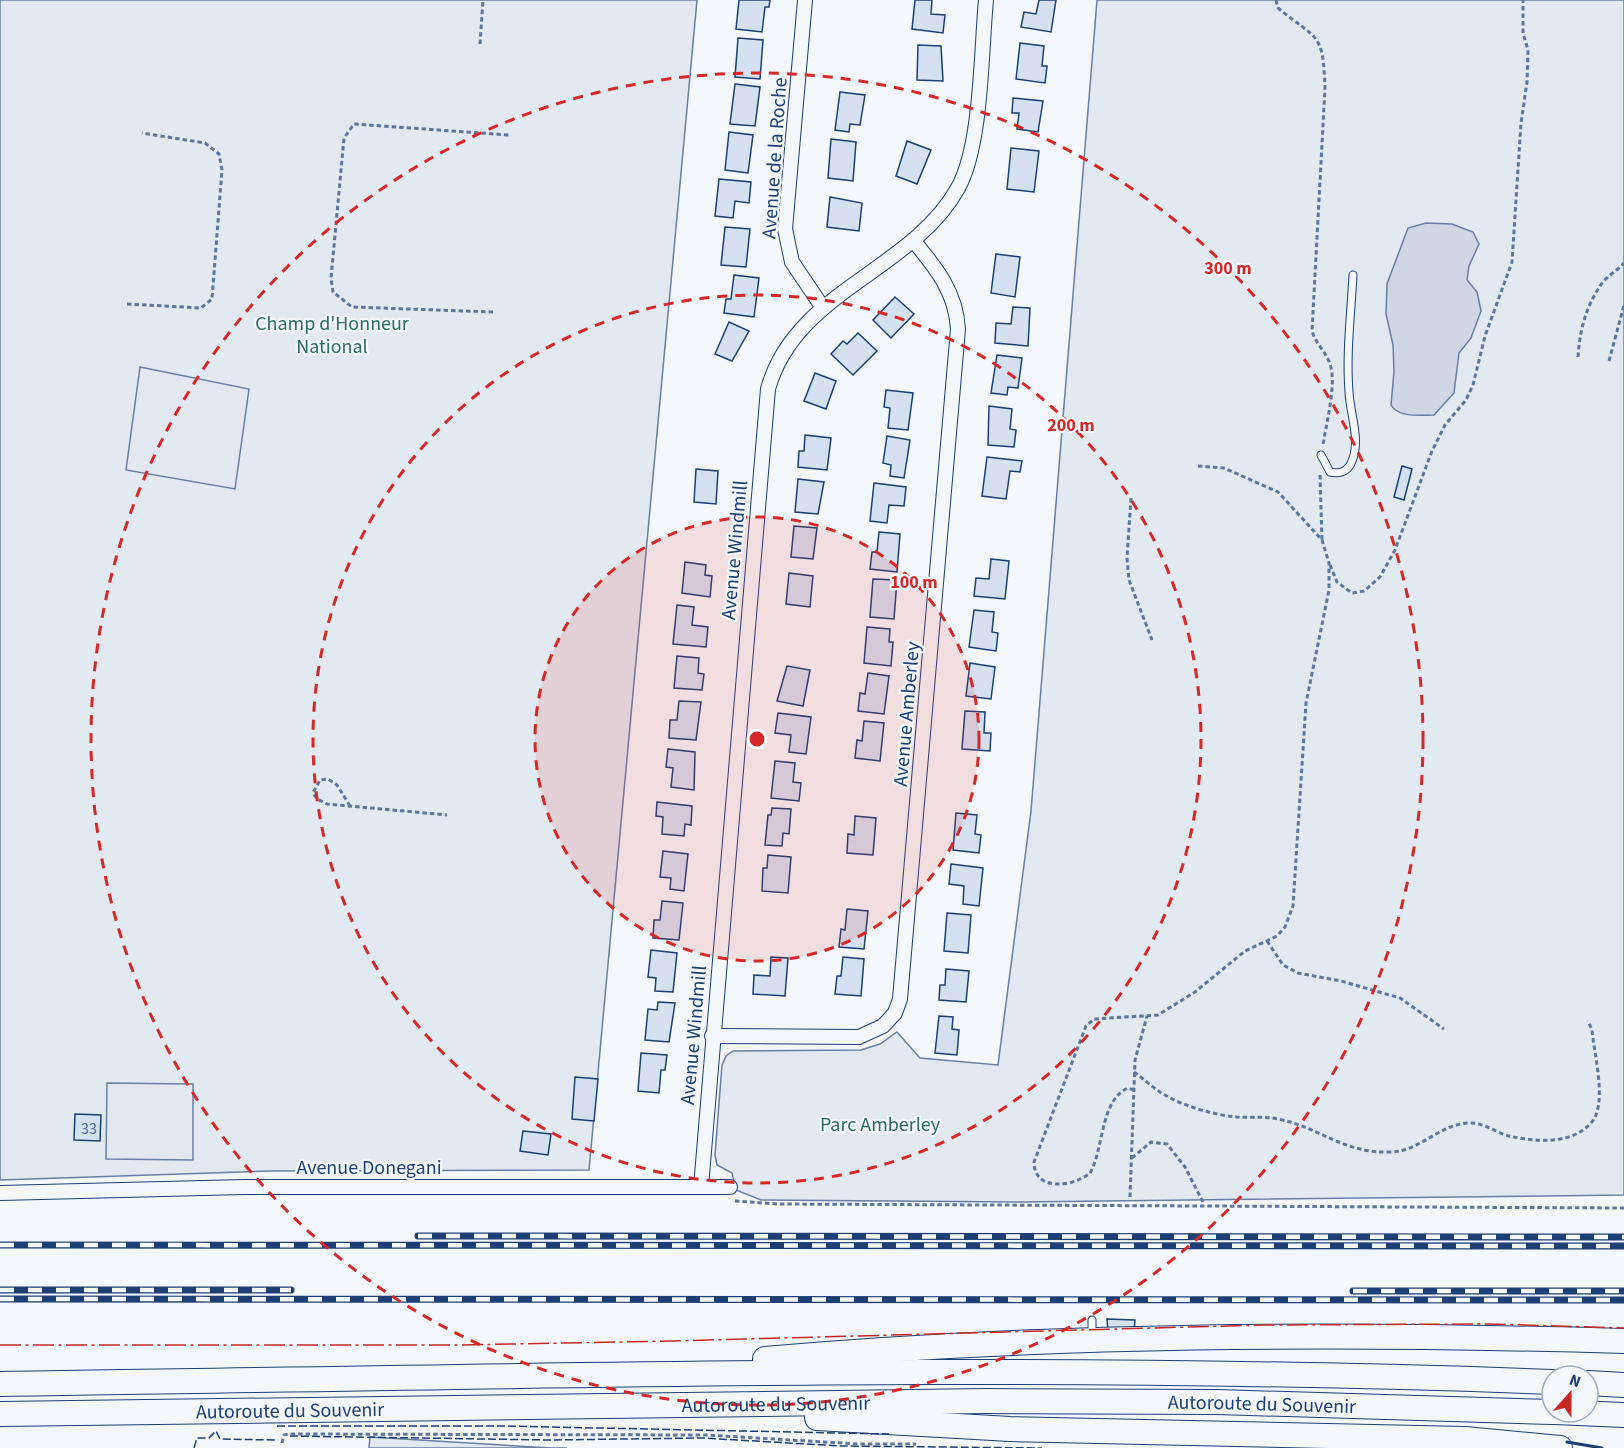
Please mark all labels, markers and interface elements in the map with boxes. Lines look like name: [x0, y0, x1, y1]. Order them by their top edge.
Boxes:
street label: Avenue de la Roche: [755, 76, 795, 240]
text: 300 m: [1204, 256, 1252, 281]
park label: Champ d'Honneur National: [255, 310, 409, 361]
text: 200 m: [1047, 413, 1095, 438]
street label: Avenue Windmill: [715, 479, 755, 621]
text: 100 m: [890, 570, 938, 595]
street label: Avenue Amberley: [887, 640, 927, 788]
centre of rings: [747, 729, 767, 749]
street label: Avenue Windmill: [674, 964, 714, 1106]
park label: Parc Amberley: [820, 1111, 941, 1139]
house number: 33: [81, 1118, 97, 1140]
street label: Avenue Donegani: [296, 1154, 442, 1182]
north arrow: [1540, 1364, 1600, 1424]
text: N: [1566, 1369, 1584, 1393]
street label: Autoroute du Souvenir: [1168, 1389, 1356, 1421]
street label: Autoroute du Souvenir: [682, 1390, 870, 1420]
street label: Autoroute du Souvenir: [196, 1396, 384, 1426]

